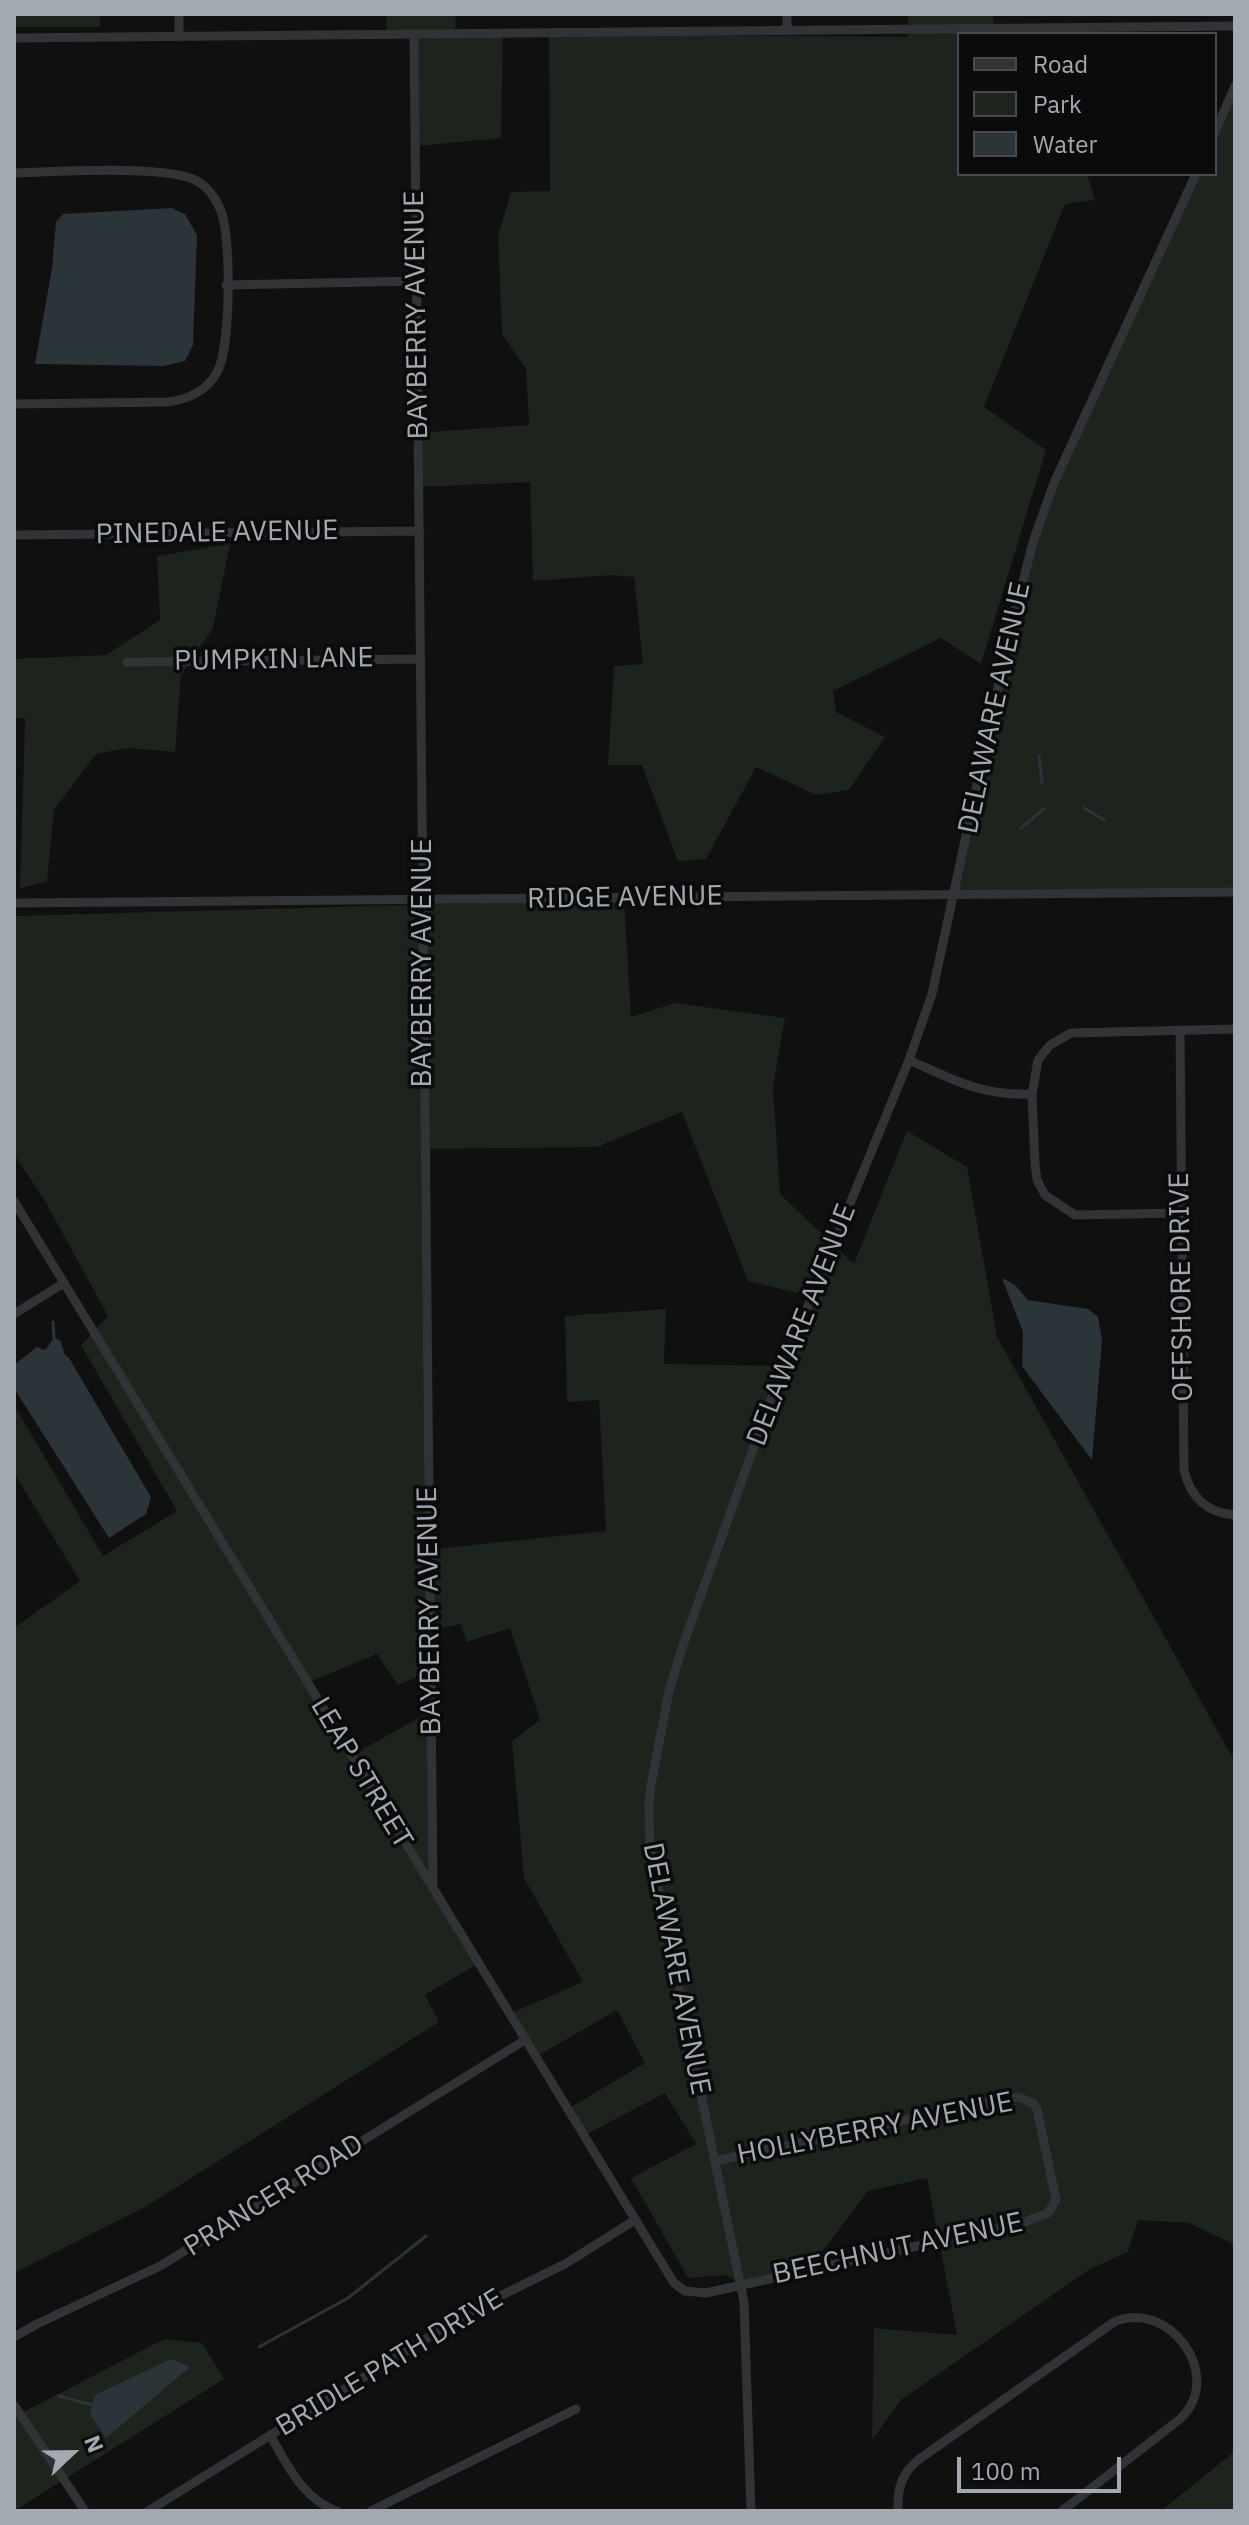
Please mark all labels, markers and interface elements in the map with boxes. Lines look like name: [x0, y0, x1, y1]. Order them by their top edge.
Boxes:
legend: [957, 32, 1217, 176]
text: Road: [1033, 48, 1088, 80]
text: Park: [1033, 88, 1082, 120]
text: Water: [1033, 128, 1097, 160]
street label: BAYBERRY AVENUE: [398, 190, 436, 440]
street label: PINEDALE AVENUE: [95, 514, 339, 552]
street label: DELAWARE AVENUE: [952, 579, 1038, 837]
street label: PUMPKIN LANE: [174, 641, 374, 679]
street label: BAYBERRY AVENUE: [406, 839, 440, 1087]
street label: RIDGE AVENUE: [527, 879, 723, 917]
street label: OFFSHORE DRIVE: [1163, 1172, 1201, 1402]
street label: DELAWARE AVENUE: [740, 1199, 864, 1451]
street label: BAYBERRY AVENUE: [411, 1486, 449, 1736]
street label: LEAP STREET: [303, 1691, 419, 1855]
street label: DELAWARE AVENUE: [635, 1840, 717, 2098]
street label: HOLLYBERRY AVENUE: [734, 2086, 1016, 2172]
street label: PRANCER ROAD: [178, 2128, 370, 2264]
street label: BEECHNUT AVENUE: [770, 2206, 1026, 2292]
street label: BRIDLE PATH DRIVE: [270, 2282, 510, 2444]
north arrow: [32, 2413, 112, 2493]
text: N: [78, 2431, 111, 2457]
scale bar: [961, 2441, 1125, 2491]
text: 100 m: [971, 2455, 1041, 2487]

